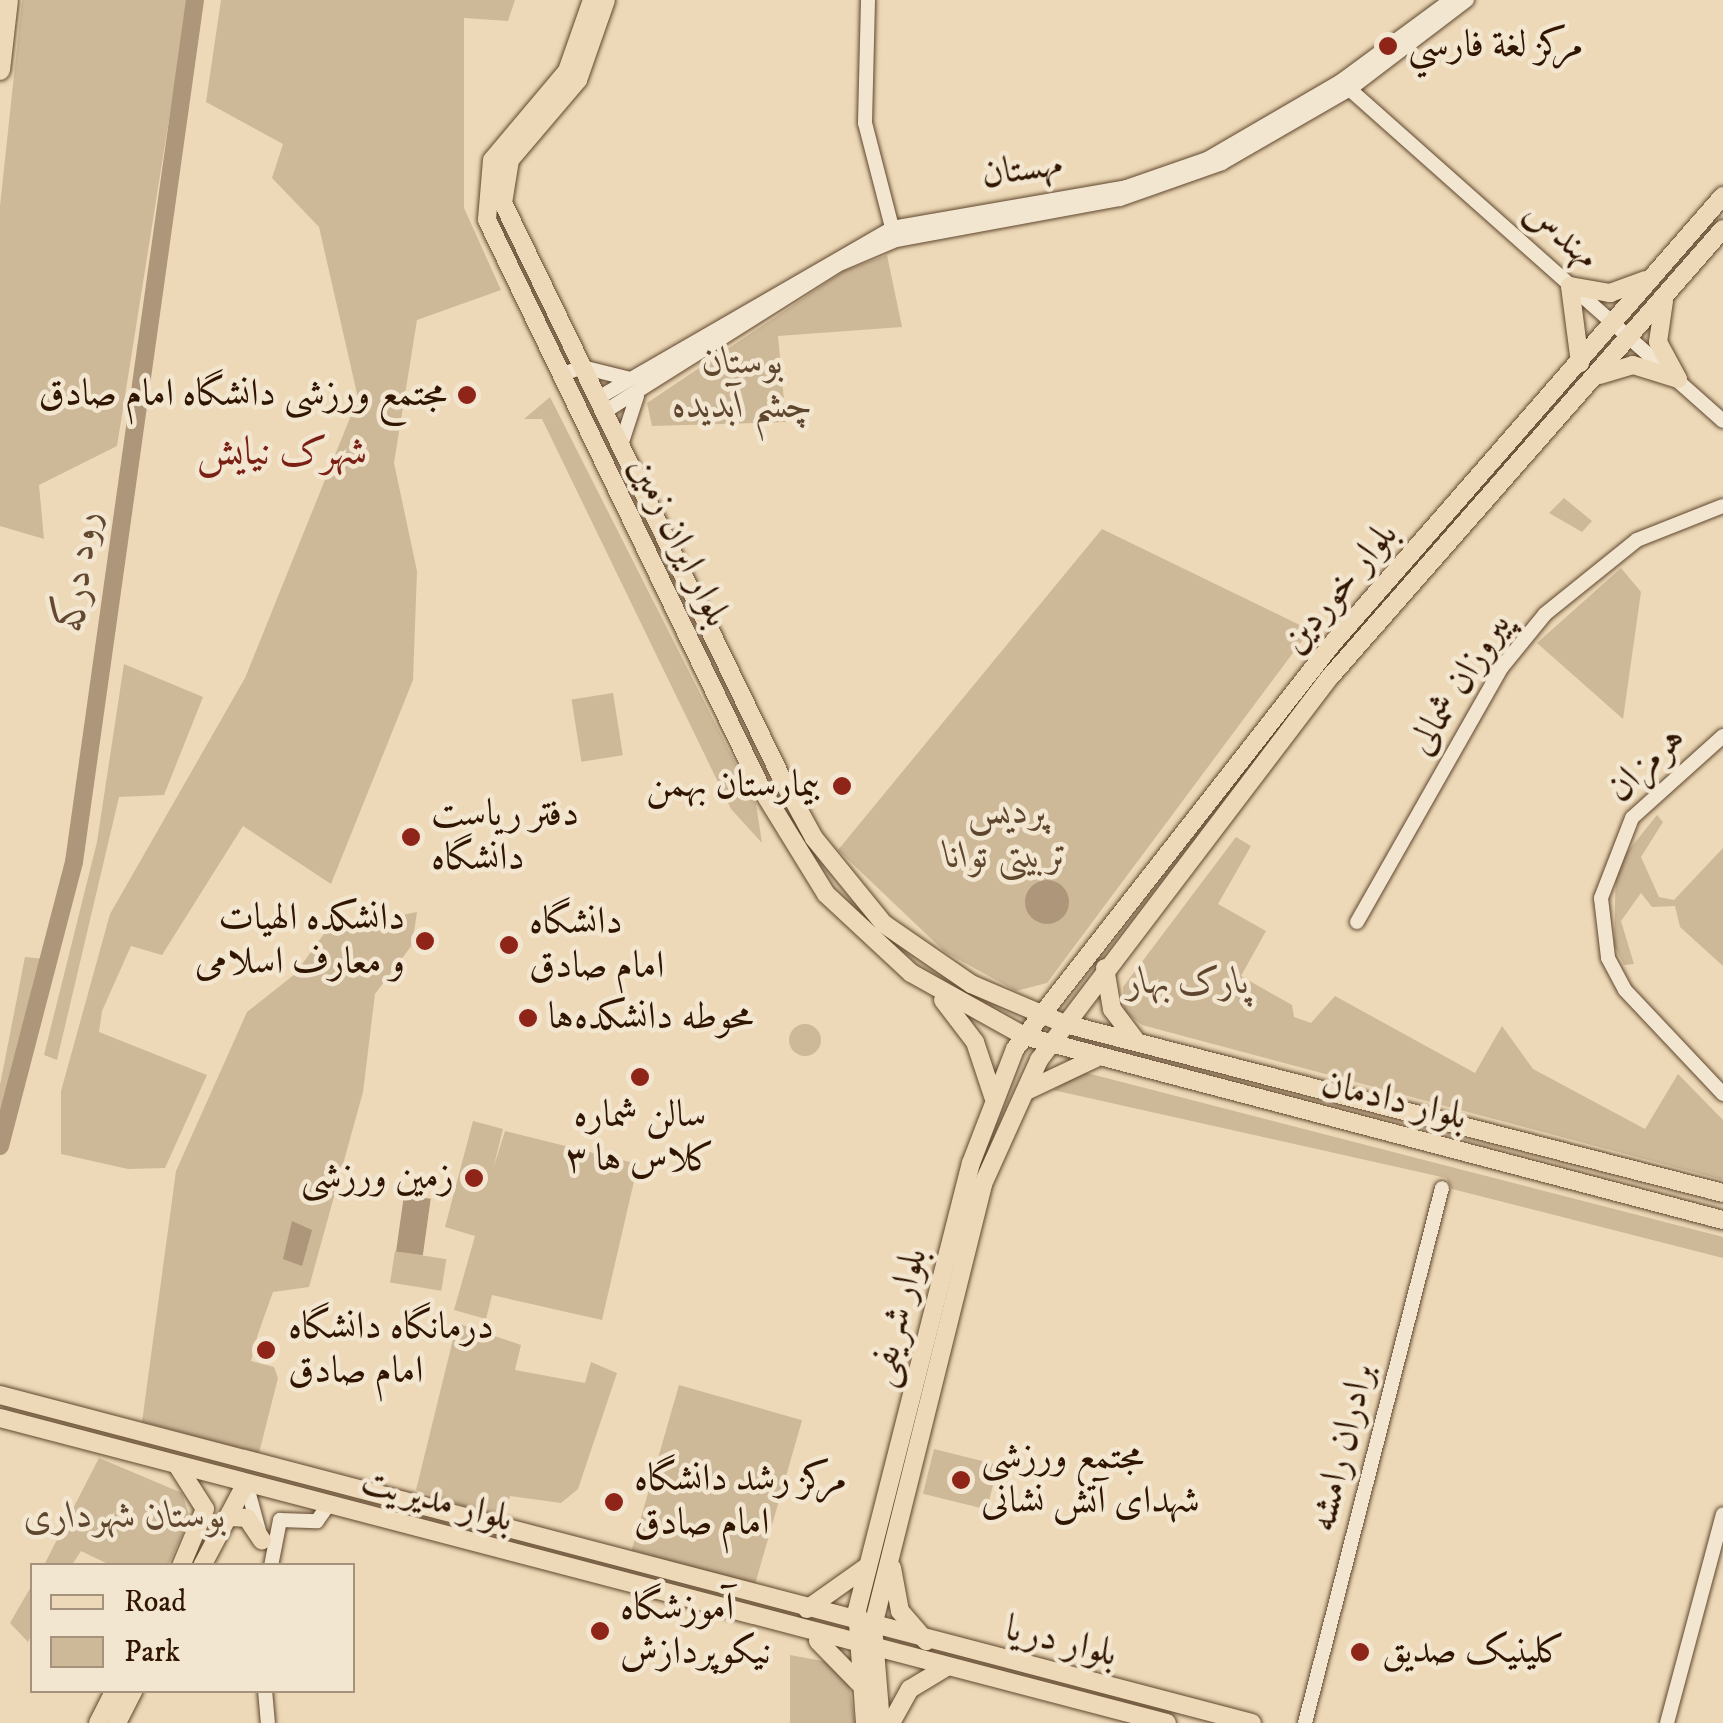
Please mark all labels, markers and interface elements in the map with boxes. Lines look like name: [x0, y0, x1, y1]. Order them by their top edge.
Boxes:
place label: مركز لغة فارسي: [1408, 23, 1583, 69]
marker: مركز لغة فارسي: [1377, 35, 1399, 57]
street label: مهستان: [979, 142, 1065, 198]
street label: مهندس: [1514, 190, 1608, 280]
park label: بوستان چشم آبدیده: [673, 340, 813, 429]
place label: مجتمع ورزشی دانشگاه امام صادق: [39, 372, 447, 418]
marker: مجتمع ورزشی دانشگاه امام صادق: [456, 384, 478, 406]
district label: شهرک نیایش: [197, 429, 367, 477]
street label: بلوار ایران زمین: [618, 449, 740, 635]
water label: رود درکه: [47, 508, 111, 634]
street label: بلوار خوردین: [1272, 513, 1408, 663]
street label: پیروزان شمالی: [1399, 604, 1521, 764]
street label: هرمزان: [1597, 716, 1695, 812]
place label: بیمارستان بهمن: [646, 763, 820, 809]
marker: بیمارستان بهمن: [829, 773, 855, 799]
park label: پردیس تربیتی توانا: [945, 790, 1069, 879]
place label: دفتر ریاست دانشگاه: [431, 792, 579, 882]
marker: دفتر ریاست دانشگاه: [400, 826, 422, 848]
place label: دانشکده الهیات و معارف اسلامی: [195, 896, 405, 986]
place label: دانشگاه امام صادق: [529, 900, 664, 989]
marker: دانشکده الهیات و معارف اسلامی: [414, 930, 436, 952]
marker: دانشگاه امام صادق: [498, 934, 520, 956]
park label: پارک بهار: [1126, 960, 1250, 1006]
place label: محوطه دانشکده‌ها: [548, 995, 753, 1041]
marker: محوطه دانشکده‌ها: [517, 1007, 539, 1029]
street label: بلوار دادمان: [1317, 1061, 1471, 1141]
marker: سالن شماره ۳ کلاس ها: [629, 1066, 651, 1088]
place label: سالن شماره ۳ کلاس ها: [565, 1093, 715, 1182]
place label: زمین ورزشی: [301, 1155, 454, 1201]
marker: زمین ورزشی: [463, 1167, 485, 1189]
street label: بلوار شریفی: [858, 1243, 938, 1391]
place label: درمانگاه دانشگاه امام صادق: [288, 1305, 494, 1395]
marker: درمانگاه دانشگاه امام صادق: [253, 1337, 279, 1363]
street label: برادران رامشه: [1300, 1360, 1386, 1536]
place label: مجتمع ورزشی شهدای آتش نشانی: [981, 1435, 1200, 1525]
place label: مرکز رشد دانشگاه امام صادق: [634, 1457, 847, 1546]
street label: بلوار مدیریت: [356, 1459, 518, 1543]
marker: مجتمع ورزشی شهدای آتش نشانی: [950, 1469, 972, 1491]
marker: مرکز رشد دانشگاه امام صادق: [603, 1491, 625, 1513]
park label: بوستان شهرداری: [23, 1494, 227, 1540]
legend: [30, 1563, 355, 1693]
text: Road: [124, 1584, 186, 1621]
place label: آموزشگاه نیکوپردازش: [620, 1586, 772, 1676]
street label: بلوار دریا: [1000, 1606, 1122, 1678]
marker: آموزشگاه نیکوپردازش: [589, 1620, 611, 1642]
place label: کلینیک صدیق: [1382, 1629, 1565, 1675]
text: Park: [124, 1634, 180, 1671]
marker: کلینیک صدیق: [1347, 1639, 1373, 1665]

